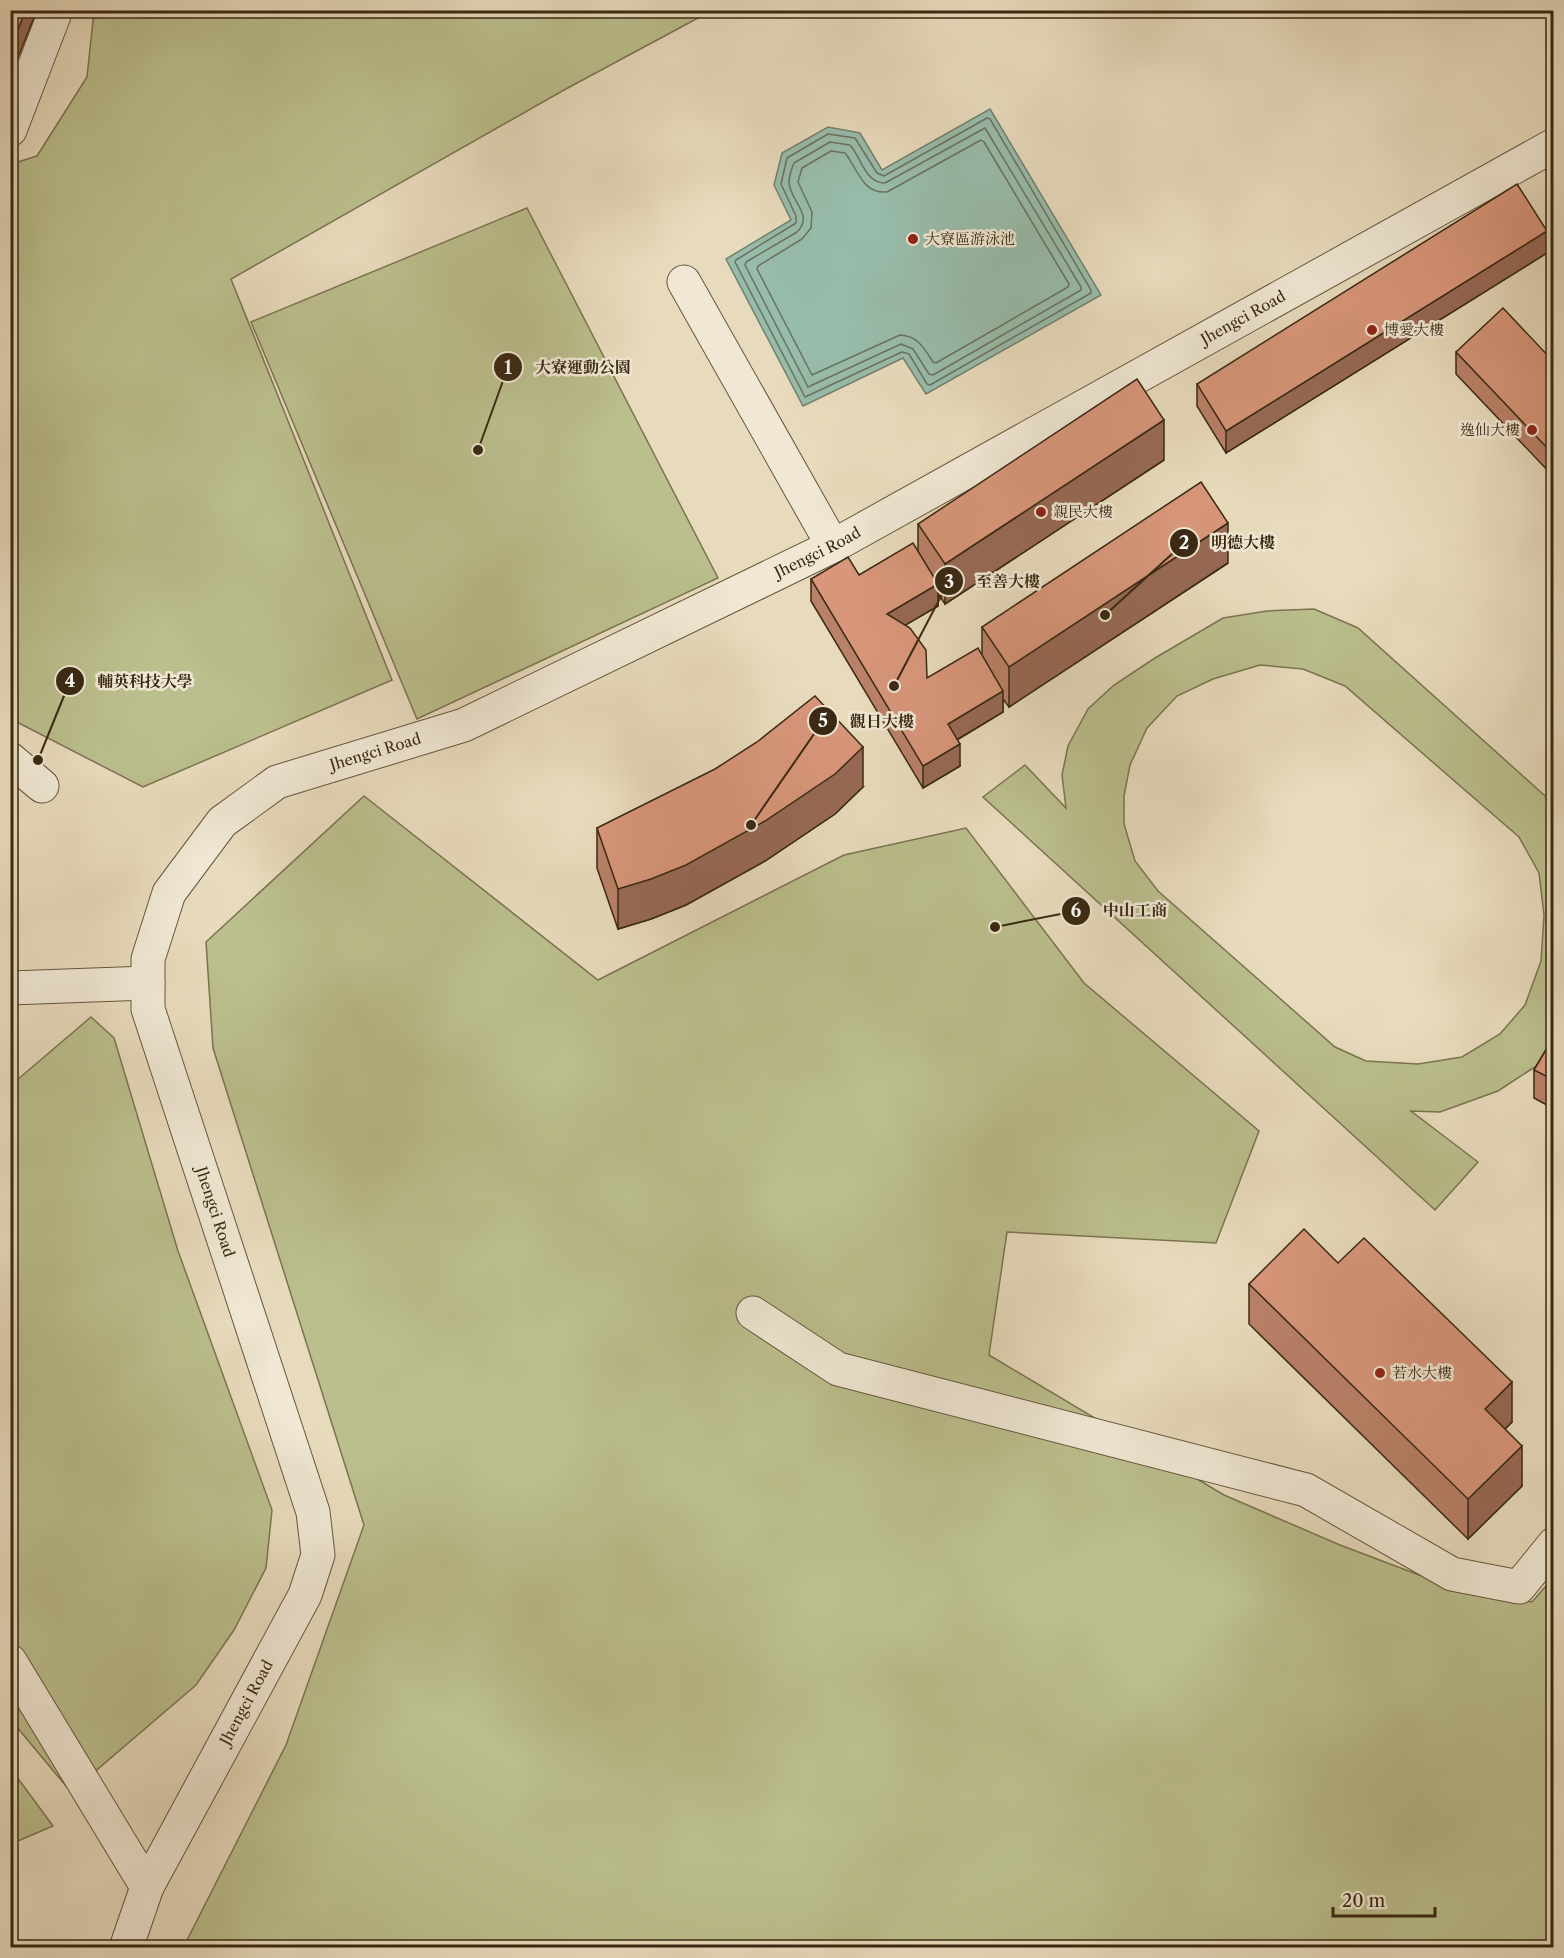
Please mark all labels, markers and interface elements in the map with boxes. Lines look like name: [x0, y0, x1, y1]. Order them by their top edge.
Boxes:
place label: 大寮區游泳池: [925, 229, 1015, 248]
marker: 大寮區游泳池: [906, 232, 920, 246]
street label: Jhengci Road: [1195, 286, 1289, 350]
place label: 博愛大樓: [1384, 320, 1444, 339]
marker: 博愛大樓: [1365, 323, 1379, 337]
callout: 大寮運動公園: [493, 350, 643, 384]
text: 1: [504, 357, 512, 379]
text: 大寮運動公園: [535, 357, 631, 377]
place label: 逸仙大樓: [1460, 420, 1520, 439]
marker: 逸仙大樓: [1525, 423, 1539, 437]
place label: 親民大樓: [1053, 502, 1113, 521]
marker: 親民大樓: [1034, 505, 1048, 519]
street label: Jhengci Road: [769, 523, 864, 583]
callout: 明德大樓: [1169, 526, 1287, 560]
text: 2: [1179, 532, 1189, 554]
text: 明德大樓: [1211, 532, 1275, 552]
callout: 至善大樓: [934, 564, 1052, 598]
text: 3: [944, 571, 954, 593]
text: 至善大樓: [976, 571, 1040, 591]
callout: 輔英科技大學: [55, 664, 205, 698]
text: 4: [65, 670, 75, 692]
text: 輔英科技大學: [97, 671, 193, 691]
callout: 觀日大樓: [808, 704, 926, 738]
text: 5: [818, 710, 828, 732]
text: 觀日大樓: [850, 711, 914, 731]
street label: Jhengci Road: [326, 729, 423, 775]
callout: 中山工商: [1061, 894, 1179, 928]
text: 6: [1071, 900, 1082, 922]
text: 中山工商: [1103, 900, 1167, 920]
street label: Jhengci Road: [191, 1162, 239, 1259]
place label: 若水大樓: [1392, 1363, 1452, 1382]
marker: 若水大樓: [1373, 1366, 1387, 1380]
street label: Jhengci Road: [215, 1657, 277, 1750]
scale bar: [1333, 1880, 1435, 1918]
text: 20 m: [1342, 1890, 1386, 1912]

